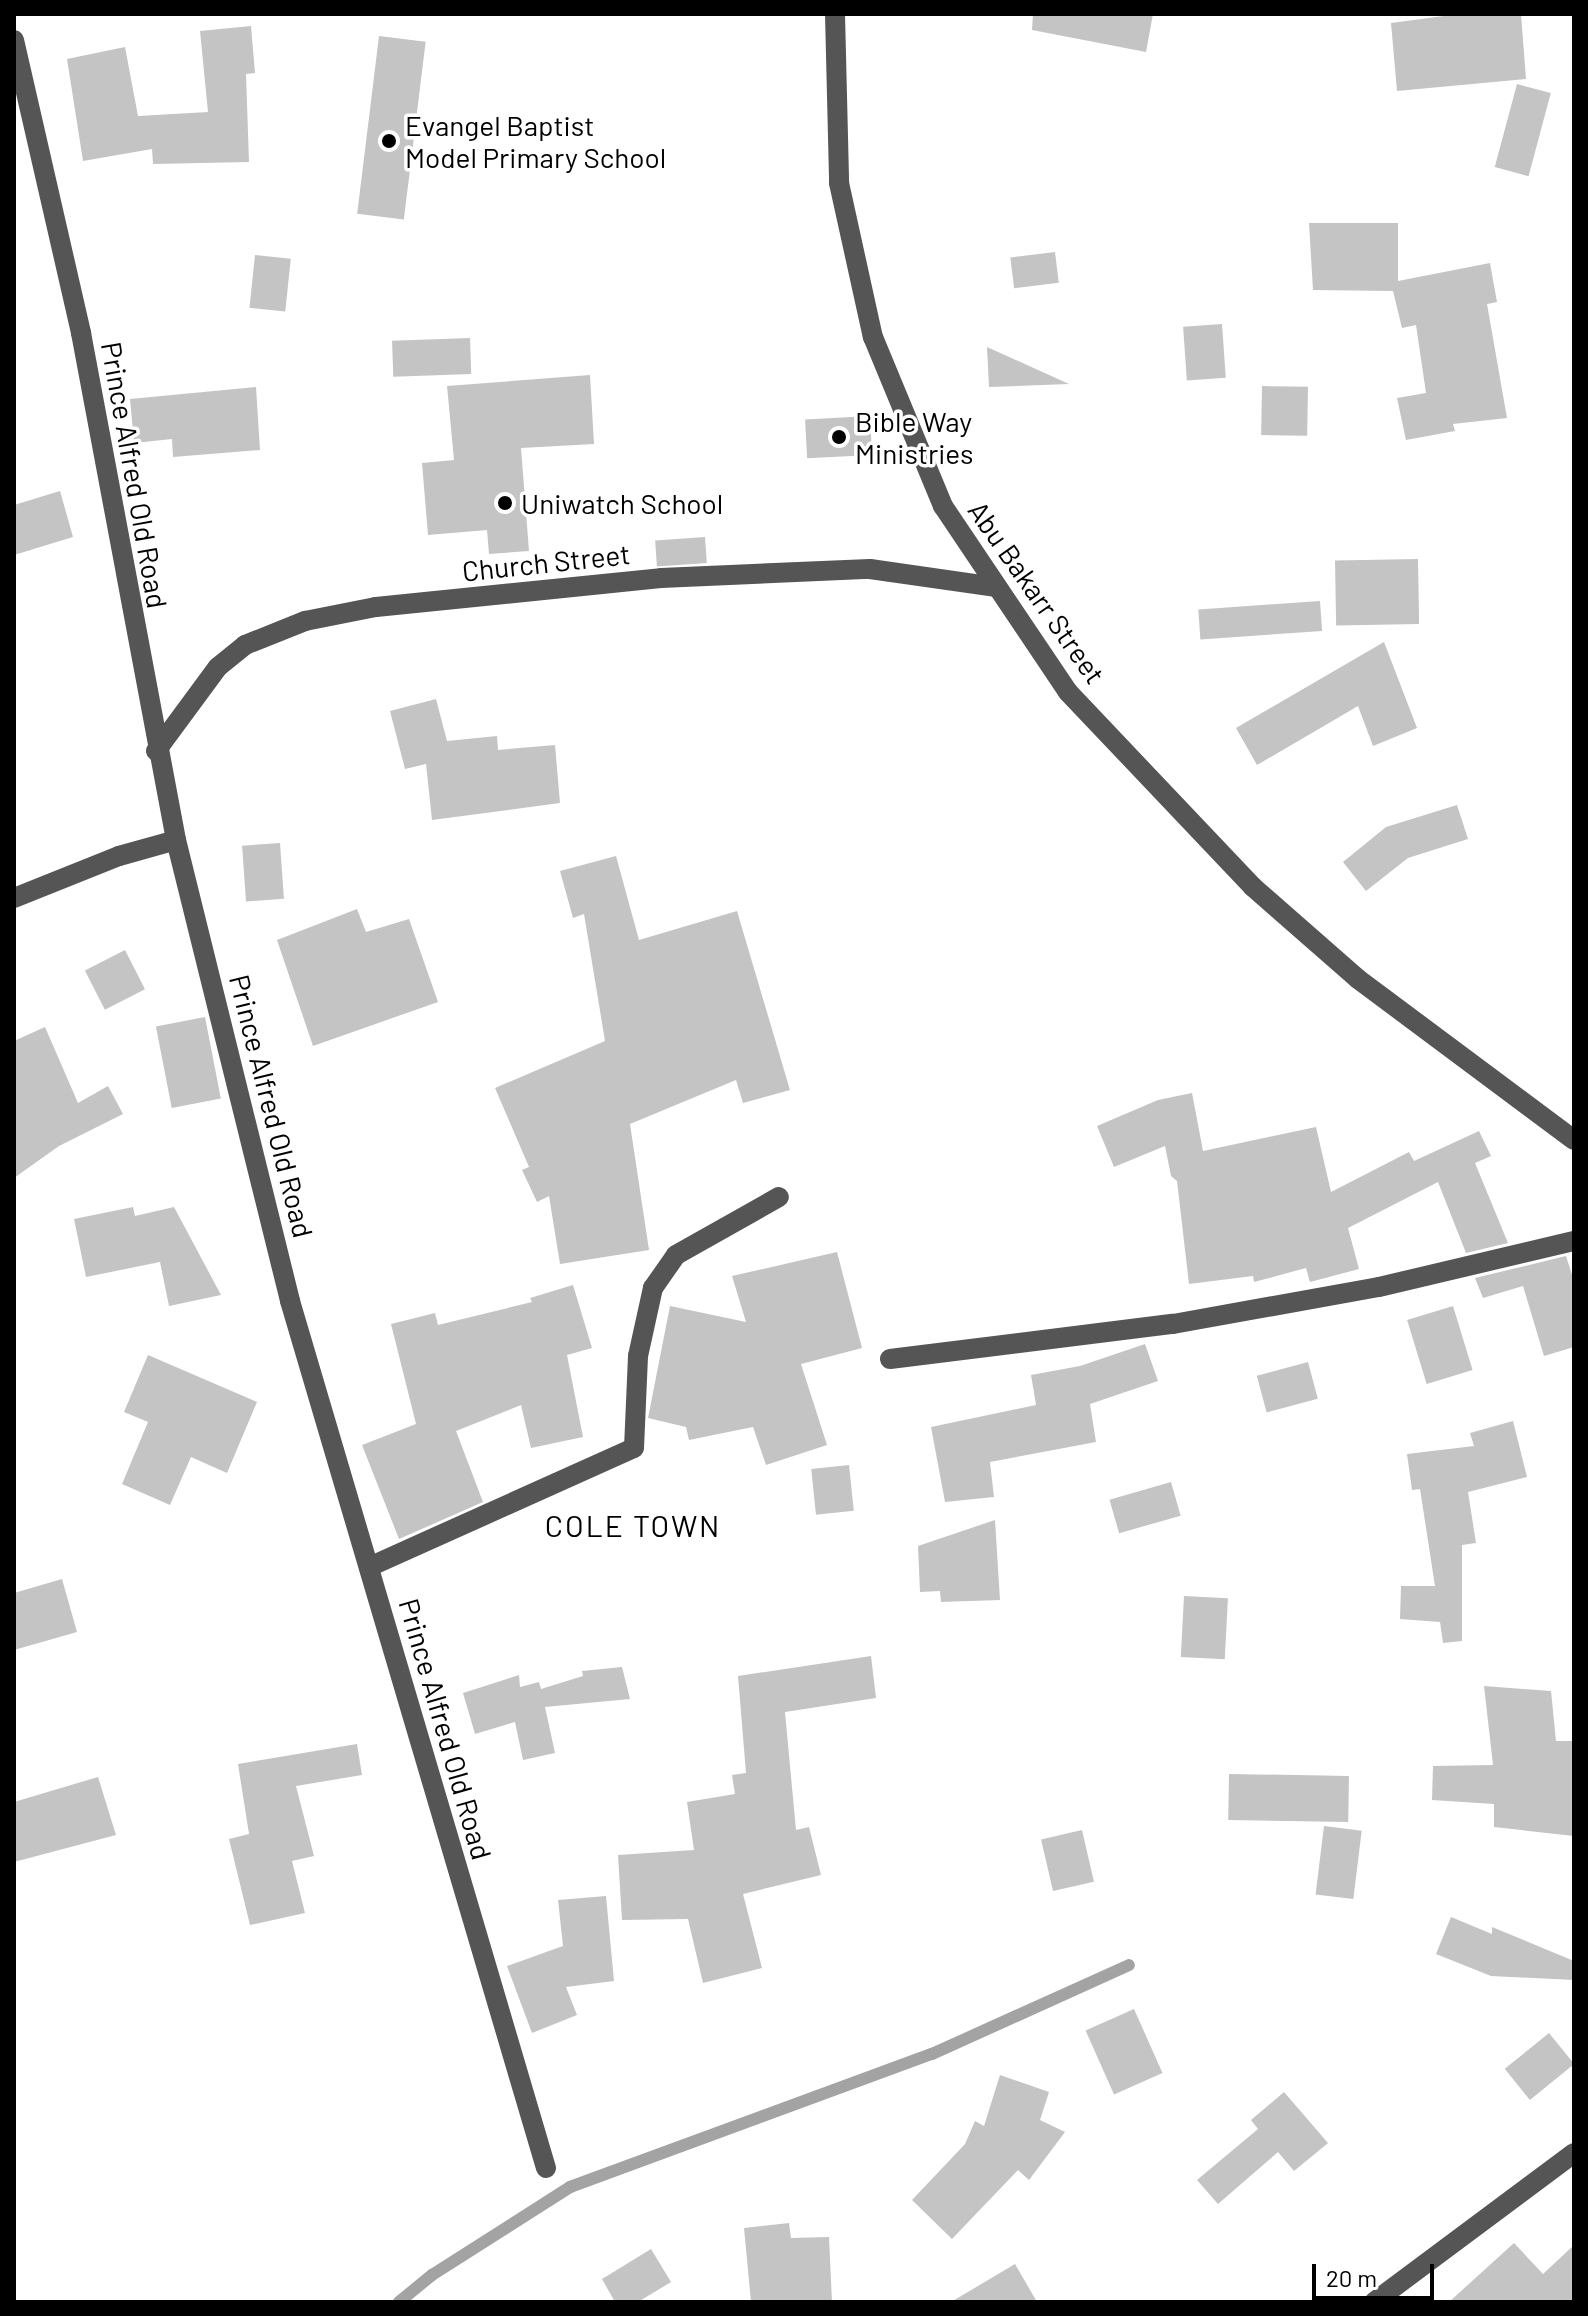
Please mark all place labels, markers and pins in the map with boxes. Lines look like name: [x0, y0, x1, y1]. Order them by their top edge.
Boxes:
place label: Evangel Baptist Model Primary School: [405, 108, 666, 174]
marker: Evangel Baptist Model Primary School: [380, 132, 398, 150]
place label: Bible Way Ministries: [855, 404, 973, 470]
marker: Bible Way Ministries: [830, 428, 848, 446]
place label: Uniwatch School: [521, 486, 723, 520]
marker: Uniwatch School: [496, 494, 514, 512]

